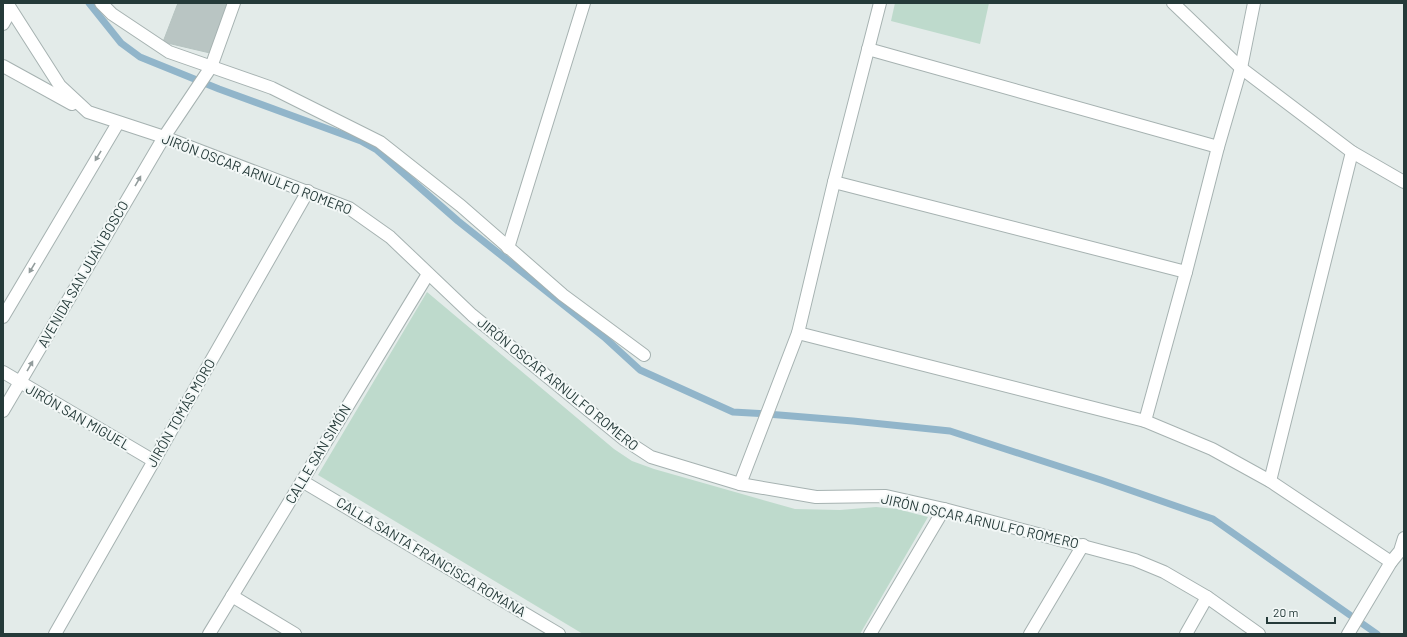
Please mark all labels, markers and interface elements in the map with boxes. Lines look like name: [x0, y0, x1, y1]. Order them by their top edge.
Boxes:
street label: JIRÓN OSCAR ARNULFO ROMERO: [160, 129, 355, 218]
one-way arrow: [94, 150, 101, 162]
one-way arrow: [134, 175, 141, 187]
street label: AVENIDA SAN JUAN BOSCO: [34, 197, 132, 350]
one-way arrow: [28, 262, 35, 274]
street label: JIRÓN OSCAR ARNULFO ROMERO: [474, 313, 642, 454]
street label: JIRÓN TOMÁS MORO: [143, 356, 218, 470]
one-way arrow: [26, 360, 33, 372]
street label: JIRÓN SAN MIGUEL: [23, 380, 134, 453]
street label: CALLE SAN SIMÓN: [281, 401, 354, 507]
street label: JIRÓN OSCAR ARNULFO ROMERO: [880, 489, 1081, 552]
street label: CALLA SANTA FRANCISCA ROMANA: [333, 493, 530, 620]
scale bar: [1267, 599, 1335, 625]
text: 20 m: [1273, 605, 1299, 619]

